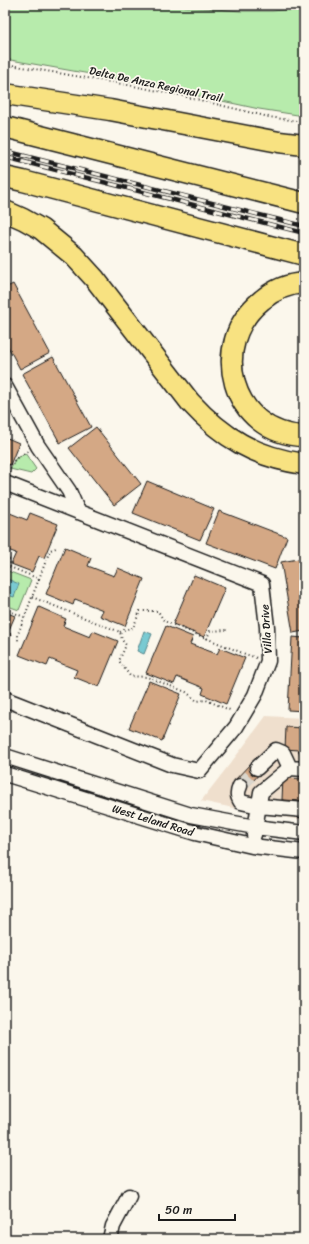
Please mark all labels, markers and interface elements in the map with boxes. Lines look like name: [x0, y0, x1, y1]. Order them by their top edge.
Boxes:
street label: Delta De Anza Regional Trail: [88, 61, 225, 108]
street label: Villa Drive: [255, 603, 278, 654]
street label: West Leland Road: [110, 799, 197, 842]
scale bar: [159, 1196, 235, 1222]
text: 50 m: [165, 1199, 192, 1221]

